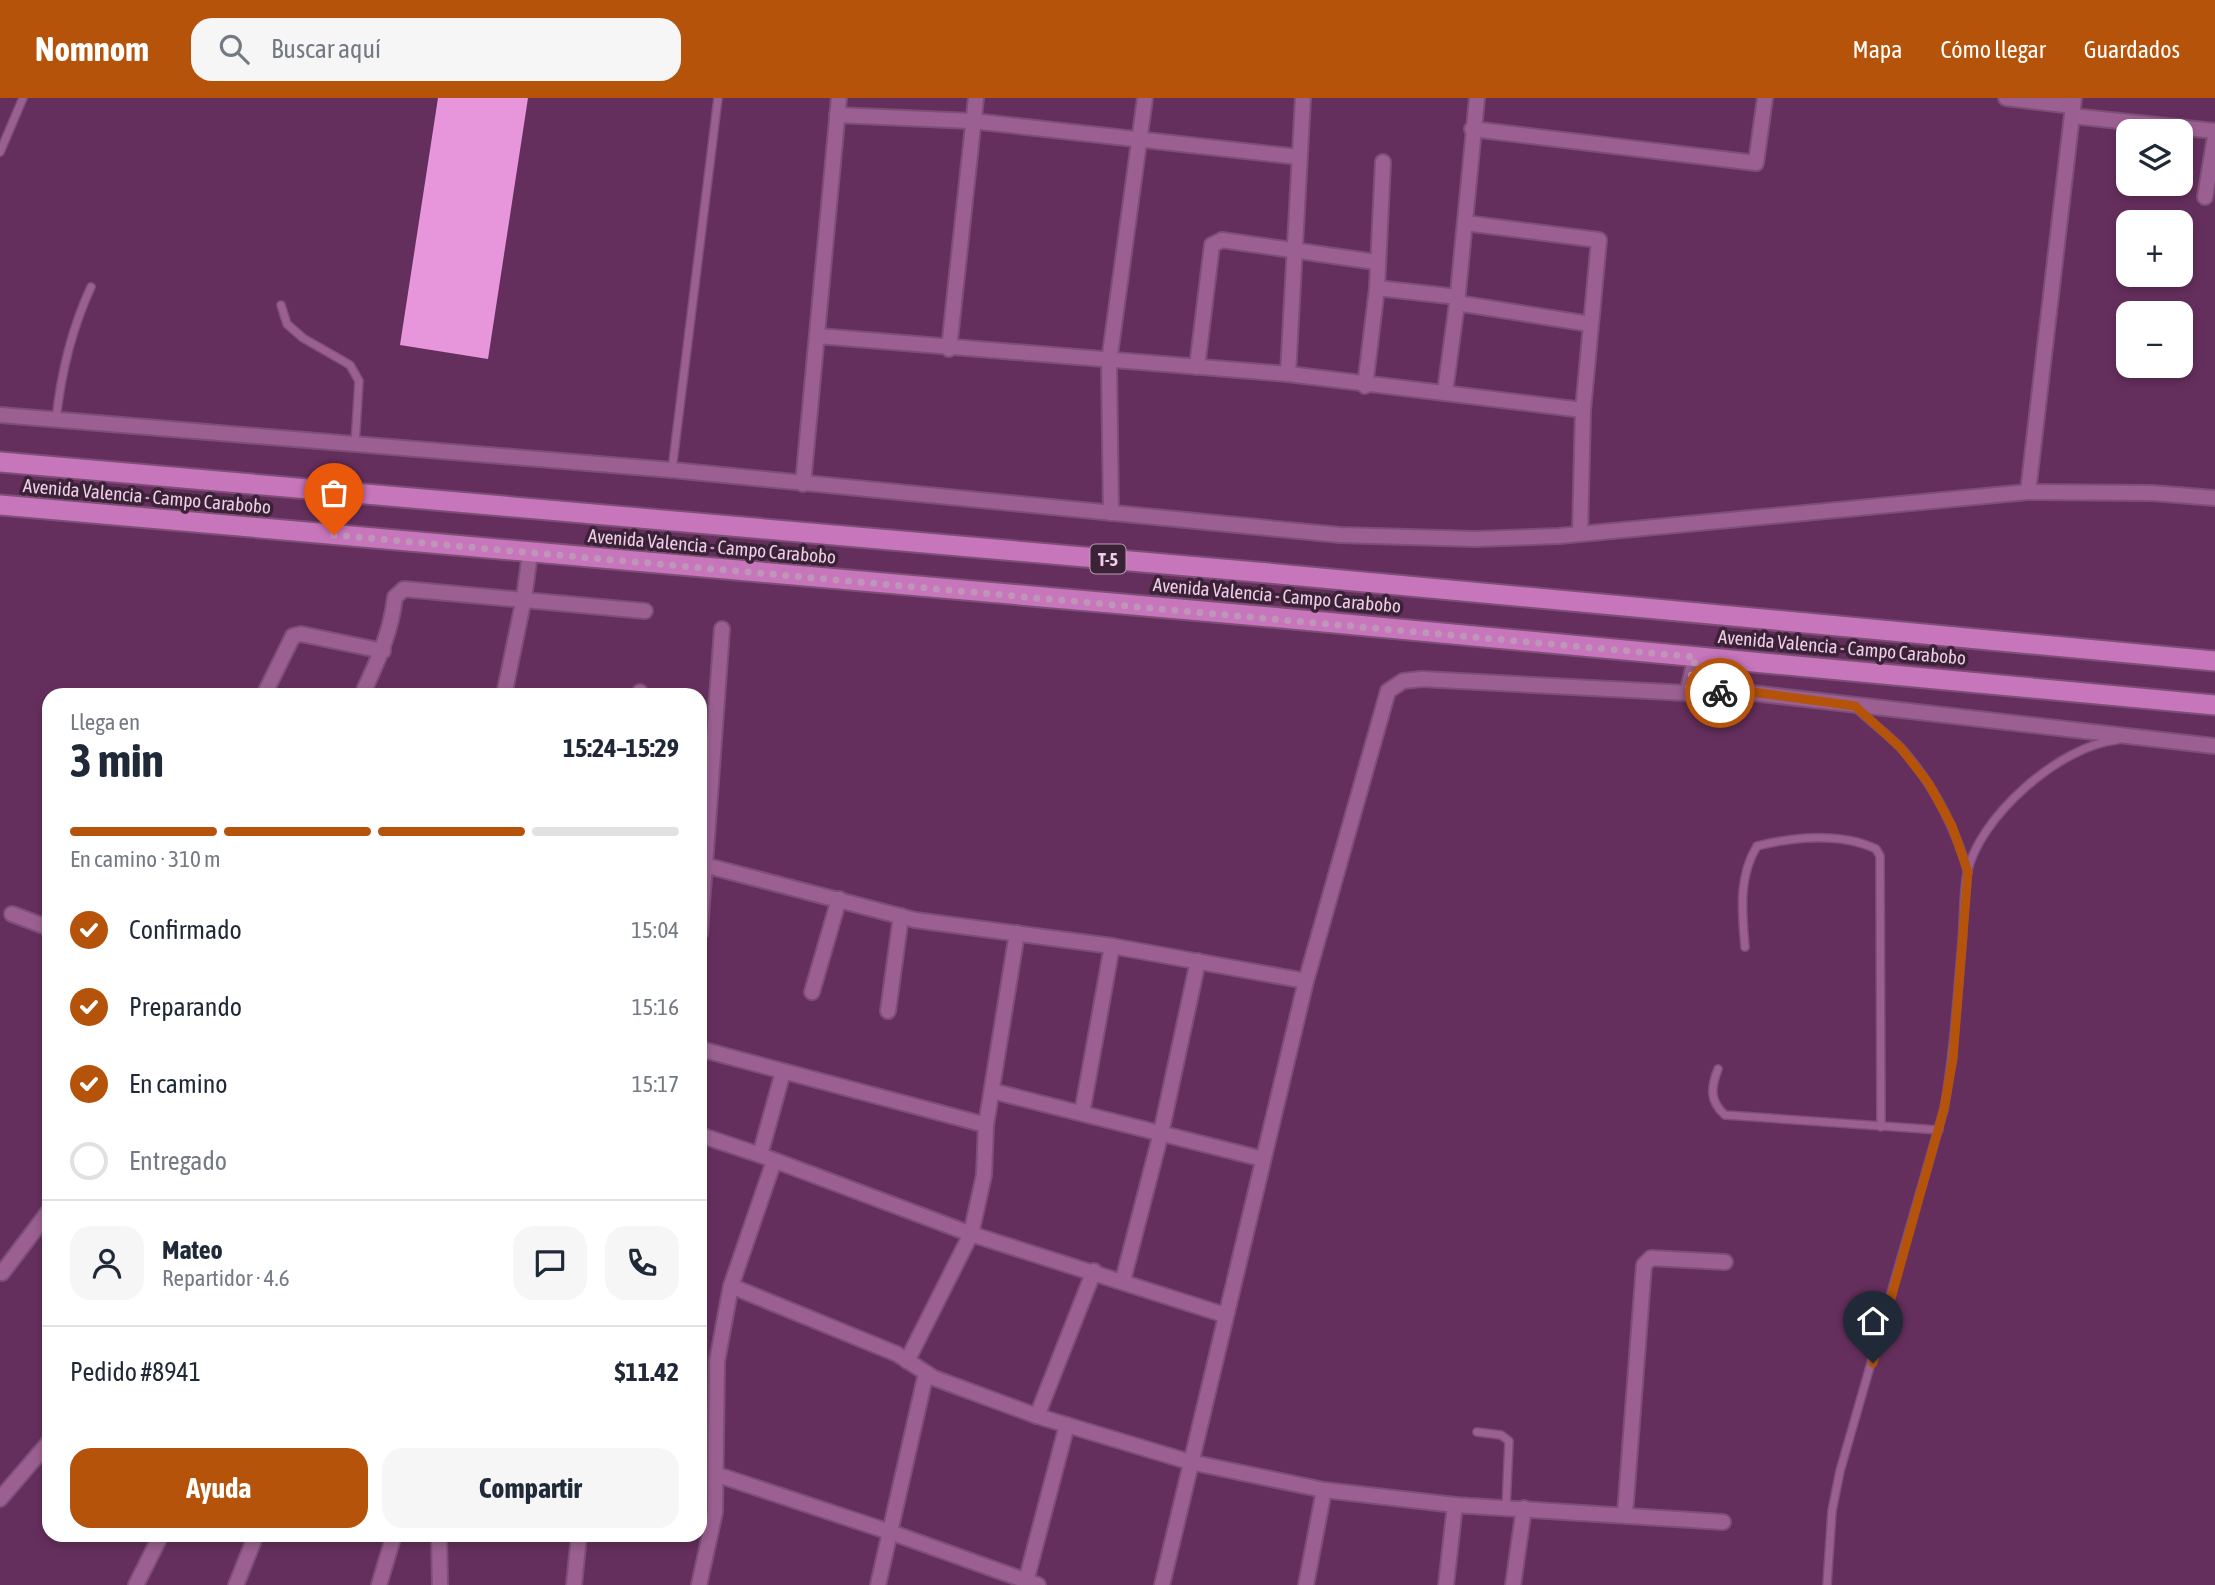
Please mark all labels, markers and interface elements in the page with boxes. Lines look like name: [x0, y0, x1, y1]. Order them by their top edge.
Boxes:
search box: [191, 18, 681, 81]
text: Nomnom: [35, 30, 149, 68]
icon: search: [215, 30, 253, 68]
text: Buscar aquí: [271, 34, 381, 64]
text: Mapa: [1853, 36, 1902, 63]
text: Cómo llegar: [1940, 36, 2046, 63]
text: Guardados: [2084, 36, 2180, 63]
map controls: [2116, 119, 2193, 378]
button: layers: [2116, 119, 2193, 196]
button: +: [2116, 210, 2193, 287]
button: −: [2116, 301, 2193, 378]
pin: [304, 463, 364, 535]
street label: Avenida Valencia - Campo Carabobo: [22, 474, 272, 518]
icon: bag: [315, 474, 353, 512]
street label: Avenida Valencia - Campo Carabobo: [587, 524, 837, 568]
road number: T-5: [1090, 545, 1126, 574]
street label: Avenida Valencia - Campo Carabobo: [1152, 573, 1402, 617]
street label: Avenida Valencia - Campo Carabobo: [1717, 625, 1967, 669]
courier: [1685, 658, 1755, 728]
icon: bike: [1701, 674, 1739, 712]
text: Llega en: [70, 709, 140, 735]
text: 15:24–15:29: [563, 733, 679, 763]
text: 3 min: [70, 734, 164, 787]
text: En camino · 310 m: [70, 846, 221, 872]
icon: check: [70, 911, 108, 949]
text: Confirmado: [129, 915, 242, 945]
text: 15:04: [631, 917, 679, 943]
icon: check: [70, 988, 108, 1026]
text: Preparando: [129, 992, 242, 1022]
text: 15:16: [632, 994, 679, 1020]
icon: check: [70, 1065, 108, 1103]
text: En camino: [129, 1069, 228, 1099]
text: 15:17: [632, 1071, 679, 1097]
text: Entregado: [129, 1146, 227, 1176]
button: person: [70, 1226, 144, 1300]
button: chat: [513, 1226, 587, 1300]
button: phone: [605, 1226, 679, 1300]
text: Mateo: [162, 1235, 223, 1265]
text: Repartidor · 4.6: [162, 1265, 289, 1291]
pin: [1843, 1291, 1903, 1363]
icon: home: [1854, 1302, 1892, 1340]
text: Pedido #8941: [70, 1357, 201, 1387]
text: $11.42: [615, 1357, 679, 1387]
button: Ayuda: [70, 1448, 368, 1528]
button: Compartir: [382, 1448, 679, 1528]

